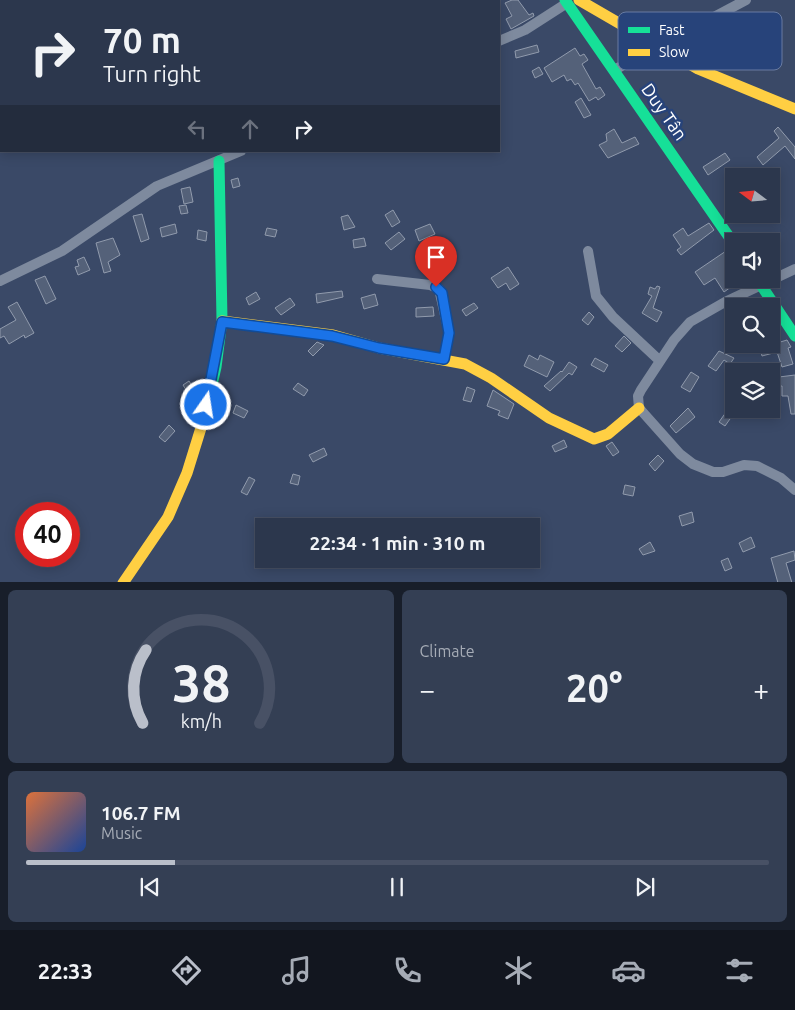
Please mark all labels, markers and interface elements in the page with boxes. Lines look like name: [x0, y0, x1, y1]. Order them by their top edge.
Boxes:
legend: [618, 12, 782, 70]
icon: right: [20, 20, 85, 85]
text: 70 m: [103, 20, 181, 60]
text: Fast: [659, 22, 685, 38]
text: Slow: [659, 44, 689, 60]
text: Turn right: [103, 61, 201, 86]
street label: Duy Tân: [638, 79, 692, 144]
icon: left: [183, 115, 211, 143]
icon: ahead: [236, 115, 264, 143]
icon: right: [289, 115, 317, 143]
north arrow: [725, 168, 780, 222]
map controls: [725, 168, 780, 418]
button: sound: [725, 233, 780, 288]
pin: [415, 236, 457, 287]
icon: arrive: [422, 243, 450, 271]
button: search: [725, 298, 780, 353]
button: layers: [725, 363, 780, 418]
position arrow: [179, 378, 231, 430]
speed limit sign: 40: [15, 502, 80, 567]
text: 22:34 · 1 min · 310 m: [310, 532, 485, 554]
text: Climate: [420, 642, 475, 660]
text: 38: [171, 654, 230, 712]
text: 20°: [566, 667, 622, 709]
text: −: [420, 674, 435, 705]
text: +: [753, 674, 769, 705]
text: km/h: [180, 711, 221, 731]
text: 106.7 FM: [101, 802, 181, 824]
text: Music: [101, 824, 142, 842]
icon: previous: [136, 873, 164, 901]
icon: pause: [383, 873, 411, 901]
icon: next: [631, 873, 659, 901]
icon: directions: [169, 953, 204, 988]
icon: music: [279, 953, 314, 988]
icon: phone: [390, 953, 425, 988]
icon: climate: [501, 953, 536, 988]
icon: car: [611, 953, 646, 988]
icon: filters: [722, 953, 757, 988]
text: 22:33: [38, 958, 93, 983]

